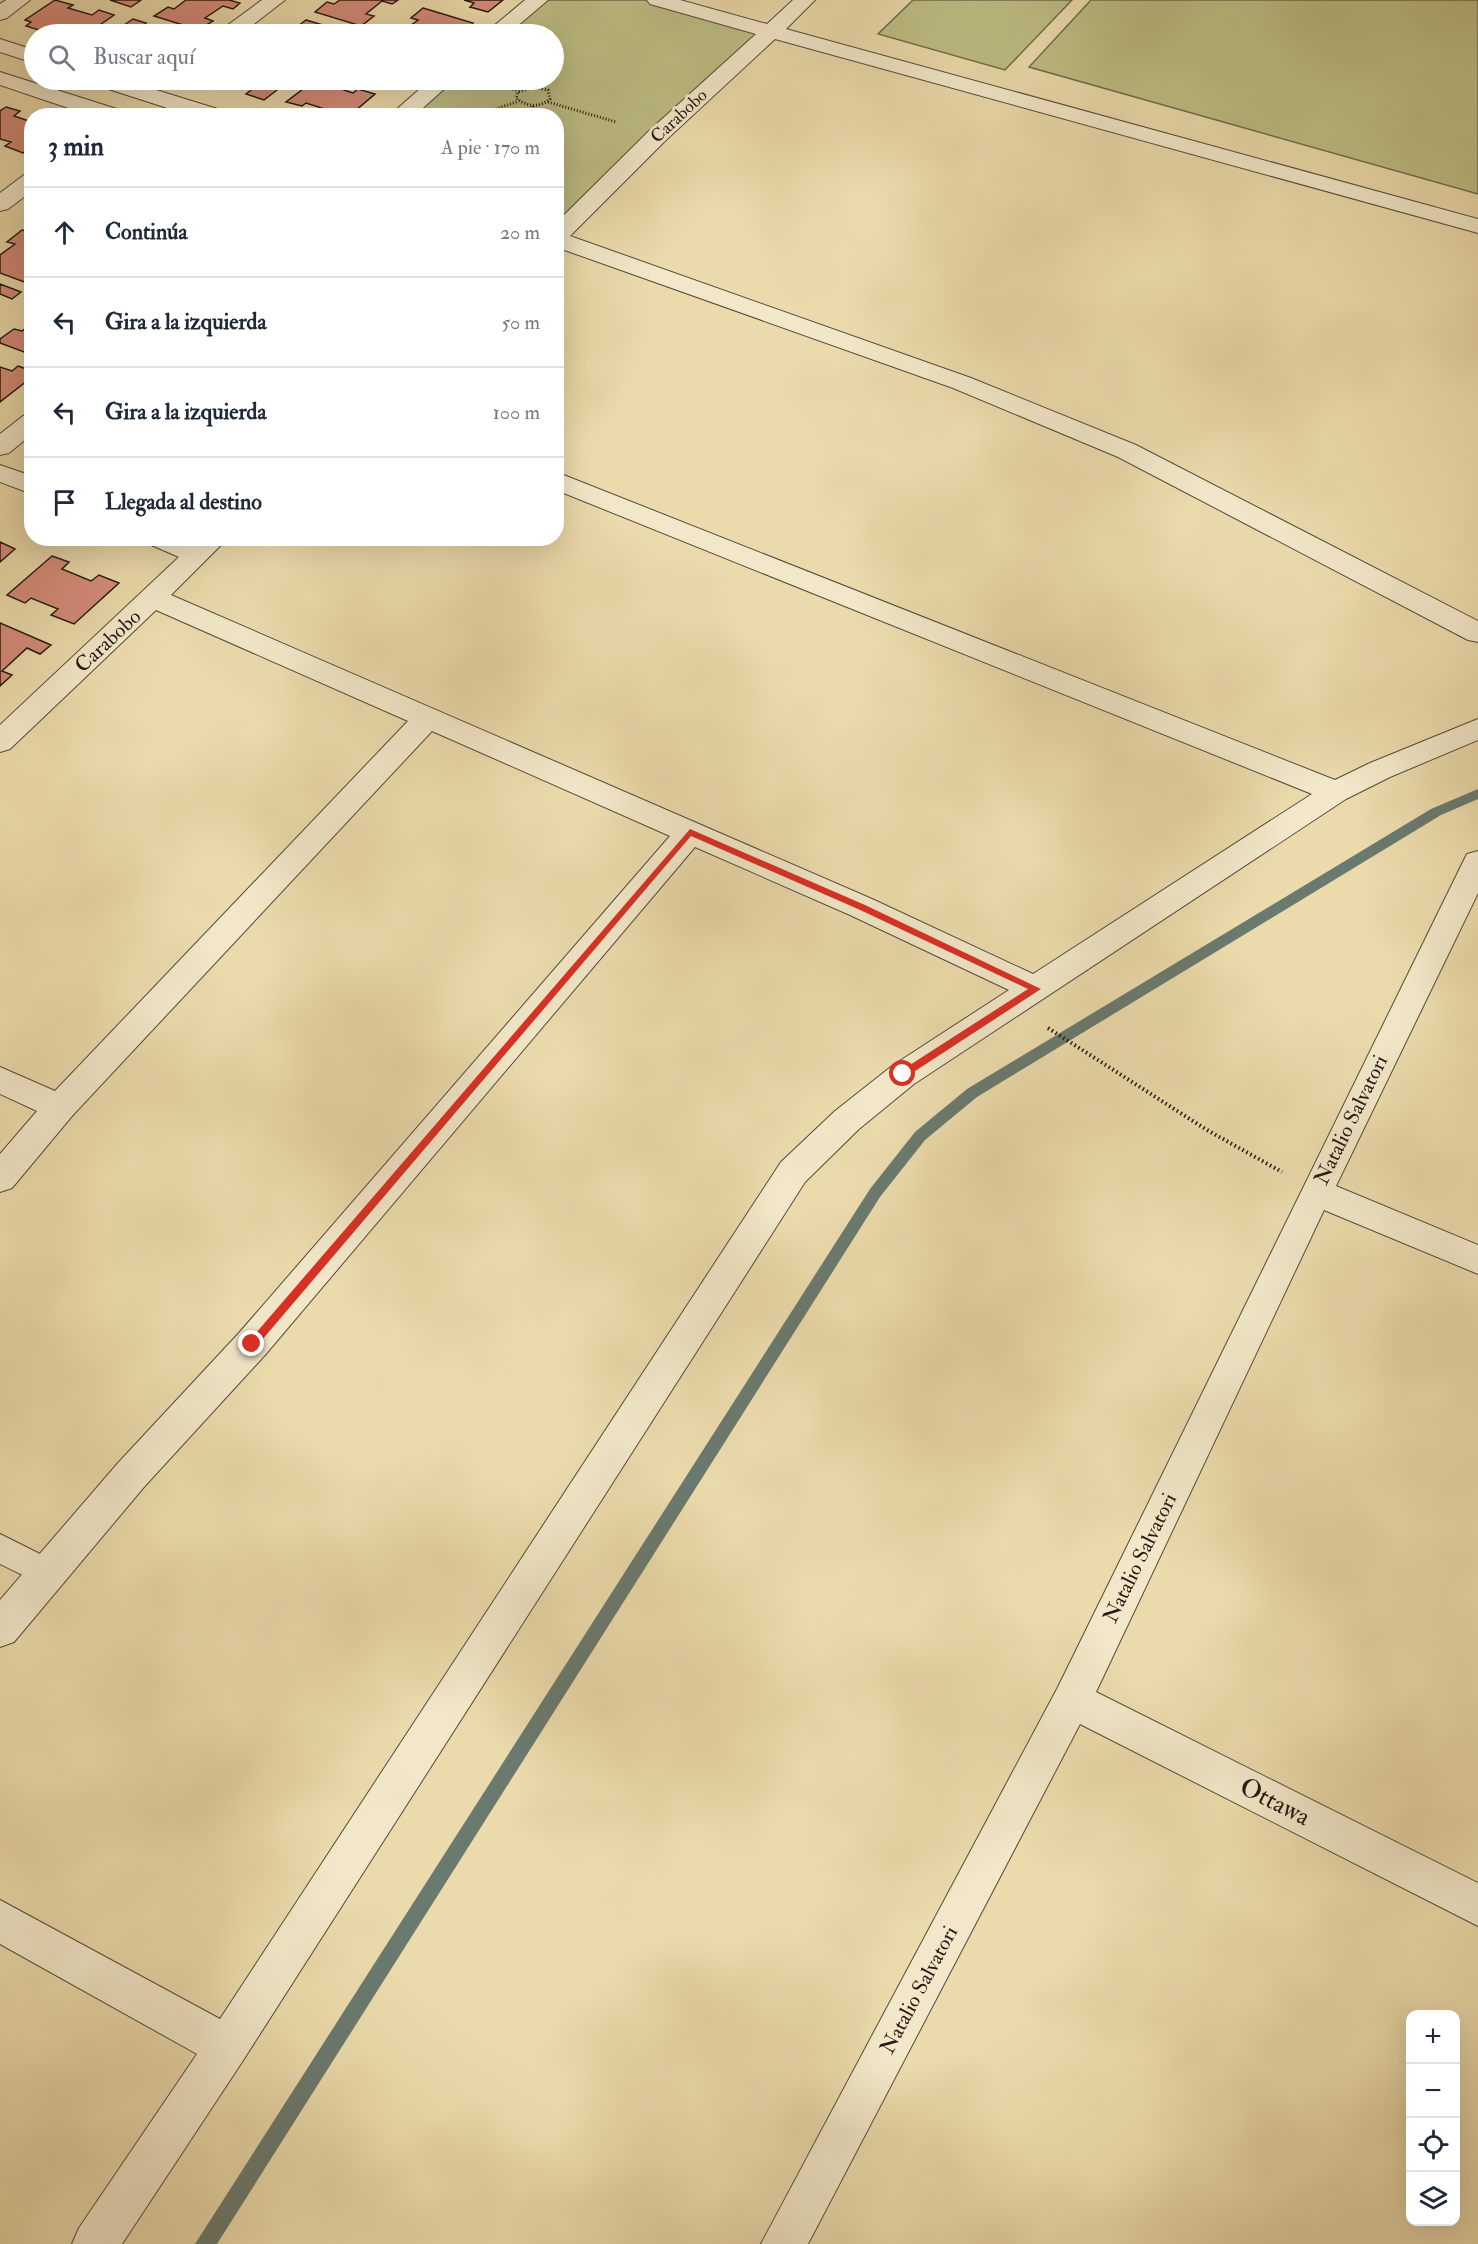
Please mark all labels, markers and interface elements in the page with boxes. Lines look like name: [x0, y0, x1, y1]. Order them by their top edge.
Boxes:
search box: [24, 24, 564, 90]
icon: search: [45, 41, 78, 74]
text: Buscar aquí: [93, 43, 195, 71]
street label: Carabobo: [646, 84, 713, 148]
text: 3 min: [48, 131, 104, 163]
text: A pie · 170 m: [441, 135, 540, 160]
icon: ahead: [48, 216, 81, 249]
text: Continúa: [105, 218, 188, 246]
text: 20 m: [500, 220, 540, 245]
icon: left: [48, 306, 81, 339]
text: Gira a la izquierda: [105, 308, 266, 336]
text: 50 m: [501, 310, 540, 335]
icon: left: [48, 396, 81, 429]
text: Gira a la izquierda: [105, 398, 266, 426]
text: 100 m: [493, 400, 540, 425]
icon: arrive: [48, 486, 81, 519]
text: Llegada al destino: [105, 488, 262, 516]
street label: Carabobo: [69, 603, 147, 679]
street label: Natalio Salvatori: [1308, 1050, 1394, 1189]
route start: [889, 1060, 915, 1086]
route end: [238, 1330, 264, 1356]
street label: Natalio Salvatori: [1097, 1488, 1183, 1627]
street label: Ottawa: [1234, 1771, 1316, 1833]
street label: Natalio Salvatori: [874, 1921, 964, 2059]
map controls: [1406, 2010, 1460, 2226]
button: +: [1406, 2010, 1460, 2064]
button: −: [1406, 2064, 1460, 2118]
button: locate: [1406, 2118, 1460, 2172]
button: layers: [1406, 2172, 1460, 2226]

